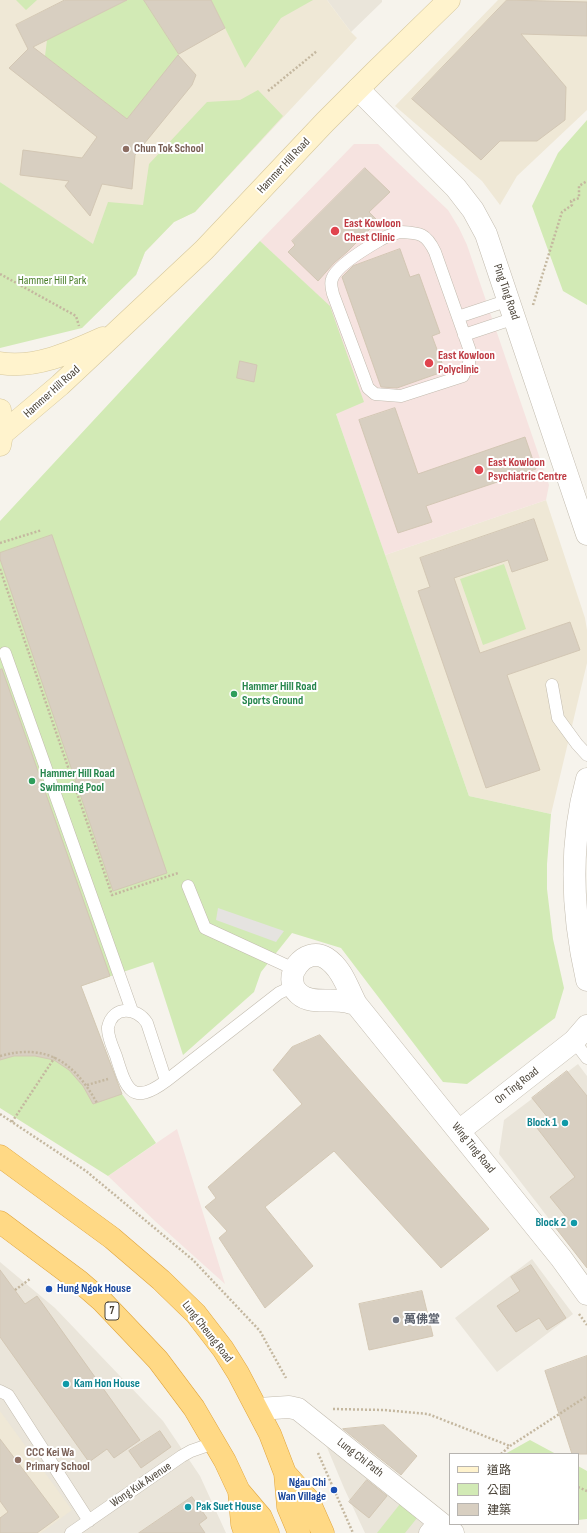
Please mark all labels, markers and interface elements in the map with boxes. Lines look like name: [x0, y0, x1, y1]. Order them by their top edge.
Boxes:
street label: Hammer Hill Road: [255, 135, 313, 197]
place label: Chun Tok School: [134, 142, 203, 156]
marker: Chun Tok School: [121, 144, 131, 154]
place label: East Kowloon Chest Clinic: [344, 217, 401, 245]
marker: East Kowloon Chest Clinic: [329, 225, 341, 237]
street label: Ping Ting Road: [490, 262, 522, 322]
park label: Hammer Hill Park: [18, 274, 86, 288]
place label: East Kowloon Polyclinic: [438, 349, 495, 377]
marker: East Kowloon Polyclinic: [423, 357, 435, 369]
street label: Hammer Hill Road: [21, 363, 83, 421]
place label: East Kowloon Psychiatric Centre: [488, 456, 567, 484]
marker: East Kowloon Psychiatric Centre: [473, 464, 485, 476]
place label: Hammer Hill Road Sports Ground: [242, 680, 317, 708]
marker: Hammer Hill Road Sports Ground: [229, 689, 239, 699]
place label: Hammer Hill Road Swimming Pool: [40, 767, 115, 795]
marker: Hammer Hill Road Swimming Pool: [27, 776, 37, 786]
street label: On Ting Road: [492, 1064, 542, 1108]
place label: Block 1: [527, 1116, 557, 1130]
marker: Block 1: [560, 1118, 570, 1128]
street label: Wing Ting Road: [448, 1120, 498, 1176]
place label: Block 2: [535, 1216, 566, 1230]
marker: Block 2: [569, 1218, 579, 1228]
place label: Hung Ngok House: [57, 1282, 131, 1296]
marker: Hung Ngok House: [44, 1284, 54, 1294]
street label: Lung Cheung Road: [179, 1298, 235, 1366]
road number: 7: [105, 1302, 119, 1320]
place label: 萬佛堂: [404, 1313, 440, 1327]
marker: 萬佛堂: [391, 1315, 401, 1325]
place label: Kam Hon House: [74, 1377, 140, 1391]
marker: Kam Hon House: [61, 1379, 71, 1389]
street label: Lung Chi Path: [334, 1435, 386, 1481]
place label: CCC Kei Wa Primary School: [26, 1446, 90, 1474]
legend: [449, 1453, 579, 1525]
marker: CCC Kei Wa Primary School: [13, 1455, 23, 1465]
street label: Wong Kuk Avenue: [108, 1459, 174, 1511]
text: 道路: [487, 1463, 511, 1478]
place label: Ngau Chi Wan Village: [278, 1476, 326, 1504]
text: 公園: [487, 1483, 511, 1498]
marker: Ngau Chi Wan Village: [329, 1485, 339, 1495]
place label: Pak Suet House: [196, 1500, 261, 1514]
marker: Pak Suet House: [183, 1502, 193, 1512]
text: 建築: [487, 1503, 511, 1518]

